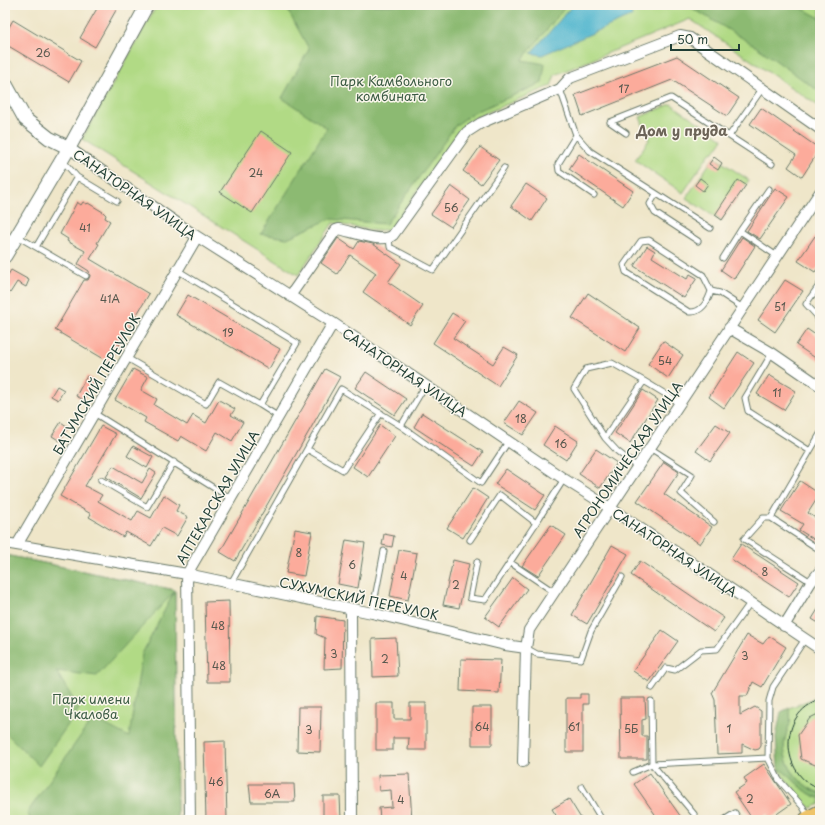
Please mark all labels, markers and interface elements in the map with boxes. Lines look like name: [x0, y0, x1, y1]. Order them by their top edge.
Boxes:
scale bar: [671, 26, 739, 52]
text: 50 m: [677, 30, 708, 48]
house number: 26: [35, 44, 51, 61]
park label: Парк Камвольного комбината: [330, 71, 452, 105]
house number: 17: [619, 80, 630, 97]
district label: Дом у пруда: [635, 120, 728, 141]
street label: САНАТОРНАЯ УЛИЦА: [69, 144, 201, 244]
house number: 24: [249, 164, 263, 181]
house number: 56: [444, 199, 459, 216]
house number: 41: [79, 219, 91, 236]
house number: 41А: [100, 290, 121, 307]
house number: 51: [774, 298, 786, 315]
street label: БАТУМСКИЙ ПЕРЕУЛОК: [48, 310, 144, 458]
street label: САНАТОРНАЯ УЛИЦА: [339, 323, 471, 421]
house number: 19: [222, 324, 234, 341]
house number: 54: [658, 352, 672, 369]
street label: АГРОНОМИЧЕСКАЯ УЛИЦА: [567, 377, 687, 541]
house number: 11: [772, 384, 782, 401]
house number: 18: [515, 410, 527, 427]
street label: АПТЕКАРСКАЯ УЛИЦА: [171, 426, 263, 568]
house number: 16: [555, 435, 568, 452]
street label: САНАТОРНАЯ УЛИЦА: [609, 503, 741, 601]
house number: 8: [296, 544, 303, 561]
house number: 6: [348, 556, 356, 573]
house number: 8: [762, 563, 769, 580]
house number: 4: [400, 567, 408, 584]
street label: СУХУМСКИЙ ПЕРЕУЛОК: [278, 572, 440, 624]
house number: 2: [452, 576, 460, 593]
house number: 48: [211, 617, 225, 634]
house number: 3: [330, 645, 338, 662]
house number: 3: [741, 647, 749, 664]
house number: 2: [381, 650, 389, 667]
house number: 48: [212, 657, 226, 674]
park label: Парк имени Чкалова: [52, 689, 130, 723]
house number: 64: [475, 718, 489, 735]
house number: 61: [568, 718, 580, 735]
house number: 5Б: [624, 720, 638, 737]
house number: 1: [727, 720, 732, 737]
house number: 3: [305, 721, 313, 738]
house number: 46: [209, 773, 224, 790]
house number: 6А: [264, 785, 281, 802]
house number: 2: [746, 790, 754, 807]
house number: 4: [397, 791, 405, 808]

